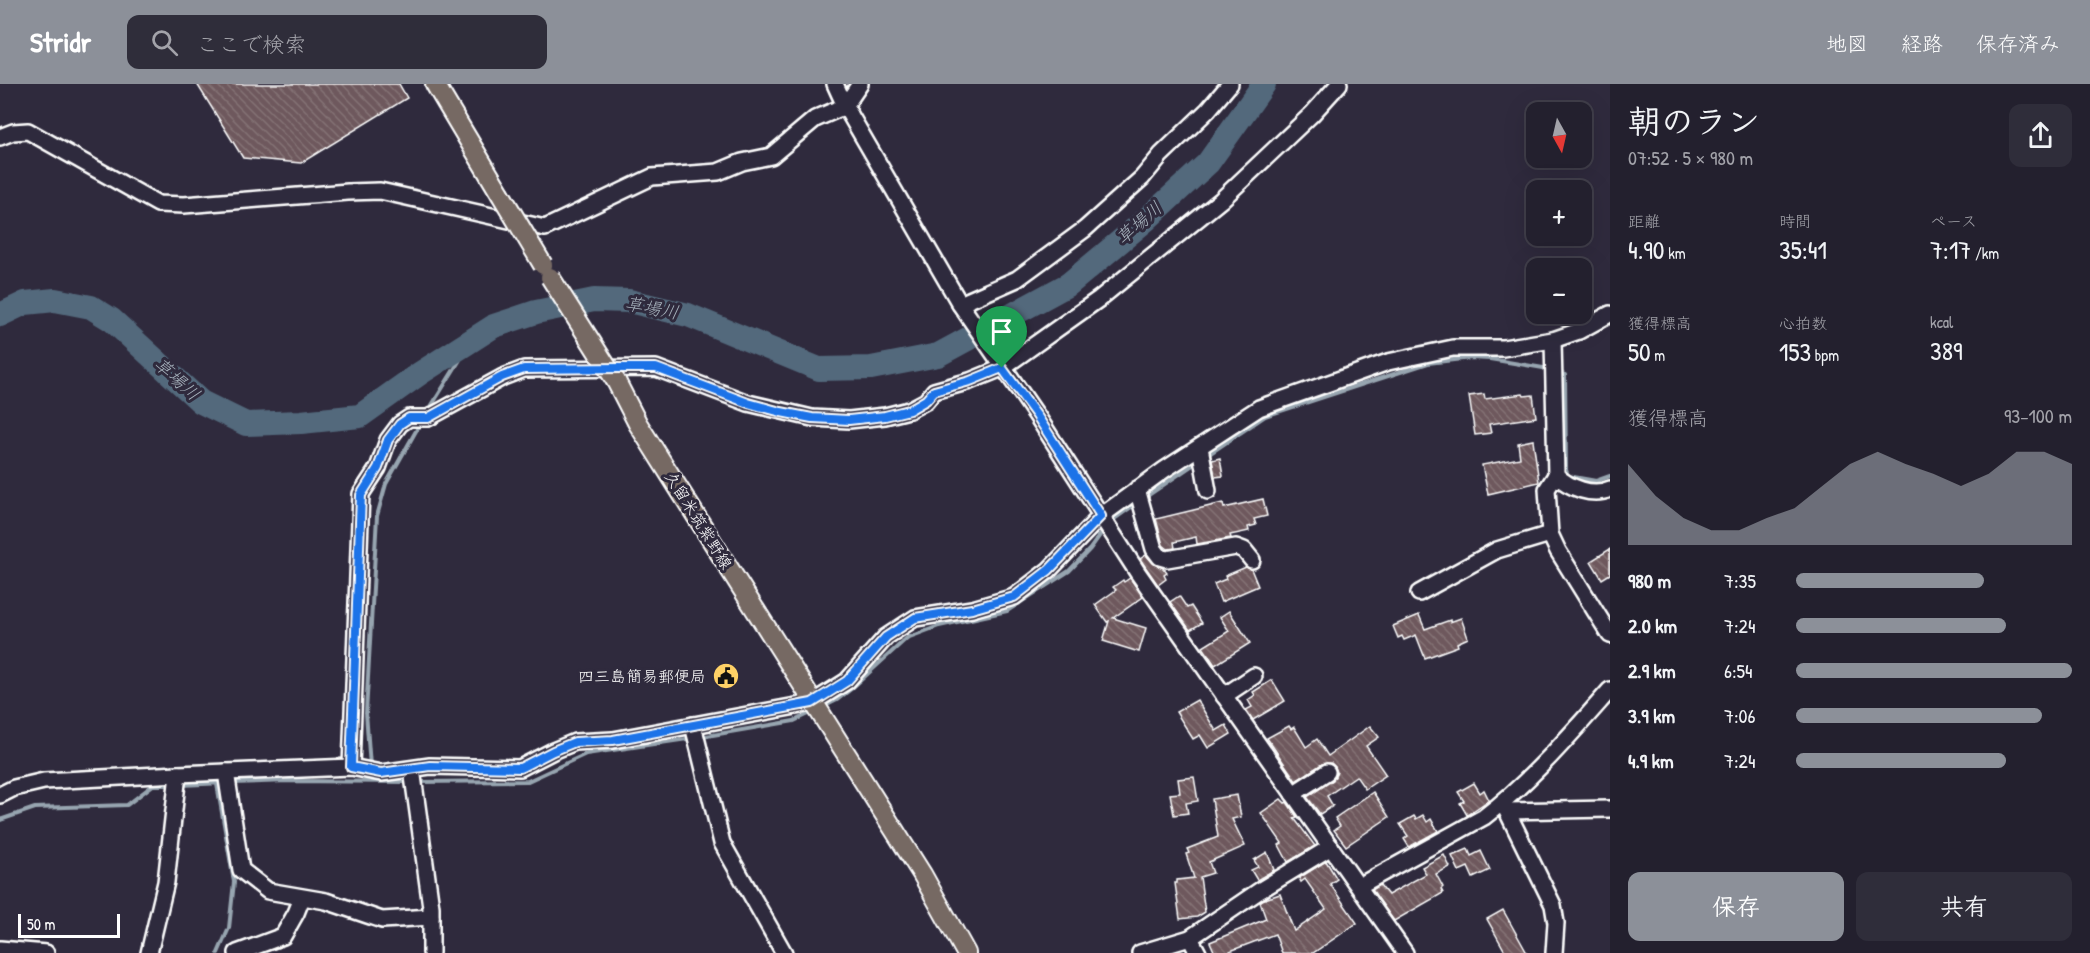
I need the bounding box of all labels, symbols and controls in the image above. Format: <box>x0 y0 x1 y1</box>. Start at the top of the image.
search box <box>127 15 547 69</box>
text: Stridr <box>30 23 91 61</box>
icon: search <box>148 26 181 59</box>
text: ここで検索 <box>196 29 306 59</box>
text: 地図 <box>1826 29 1868 58</box>
text: 経路 <box>1901 29 1943 58</box>
text: 保存済み <box>1976 29 2060 58</box>
text: 朝のラン <box>1628 99 1760 143</box>
north arrow <box>1526 102 1592 168</box>
map controls <box>1526 102 1592 324</box>
button: share <box>2009 104 2072 167</box>
text: 07:52 · 5 × 980 m <box>1628 144 1753 171</box>
button: + <box>1526 180 1592 246</box>
water label: 草場川 <box>1110 195 1167 250</box>
text: 距離 <box>1628 210 1660 232</box>
text: 時間 <box>1779 210 1811 232</box>
text: ペース <box>1930 210 1977 232</box>
text: 4.90 <box>1628 232 1665 267</box>
text: 35:41 <box>1779 232 1827 267</box>
text: 7:17 <box>1930 232 1971 267</box>
text: km <box>1665 242 1686 264</box>
text: /km <box>1971 242 1999 264</box>
button: − <box>1526 258 1592 324</box>
water label: 草場川 <box>623 290 681 325</box>
pin <box>976 306 1027 368</box>
text: kcal <box>1930 311 1953 333</box>
text: 獲得標高 <box>1628 312 1692 334</box>
text: 心拍数 <box>1779 312 1827 334</box>
icon: arrive <box>985 315 1018 348</box>
text: 389 <box>1930 333 1962 368</box>
text: 50 <box>1628 334 1651 369</box>
text: 153 <box>1779 334 1811 369</box>
text: m <box>1651 344 1665 366</box>
text: bpm <box>1811 344 1839 366</box>
water label: 草場川 <box>149 351 206 406</box>
text: 93–100 m <box>2004 402 2072 429</box>
text: 獲得標高 <box>1628 404 1708 431</box>
street label: 久留米筑紫野線 <box>660 467 738 573</box>
text: 980 m <box>1628 567 1671 594</box>
text: 7:35 <box>1724 567 1756 594</box>
text: 2.0 km <box>1628 612 1677 639</box>
text: 7:24 <box>1724 612 1755 639</box>
text: 2.9 km <box>1628 657 1675 684</box>
text: 6:54 <box>1724 657 1753 684</box>
public building icon: 四三島簡易郵便局 <box>711 661 741 691</box>
place label: 四三島簡易郵便局 <box>578 665 706 687</box>
text: 3.9 km <box>1628 702 1675 729</box>
text: 7:06 <box>1724 702 1755 729</box>
text: 4.9 km <box>1628 747 1674 774</box>
text: 7:24 <box>1724 747 1755 774</box>
button: 保存 <box>1628 872 1844 941</box>
button: 共有 <box>1856 872 2072 941</box>
scale bar <box>18 911 120 938</box>
text: 50 m <box>27 913 56 935</box>

